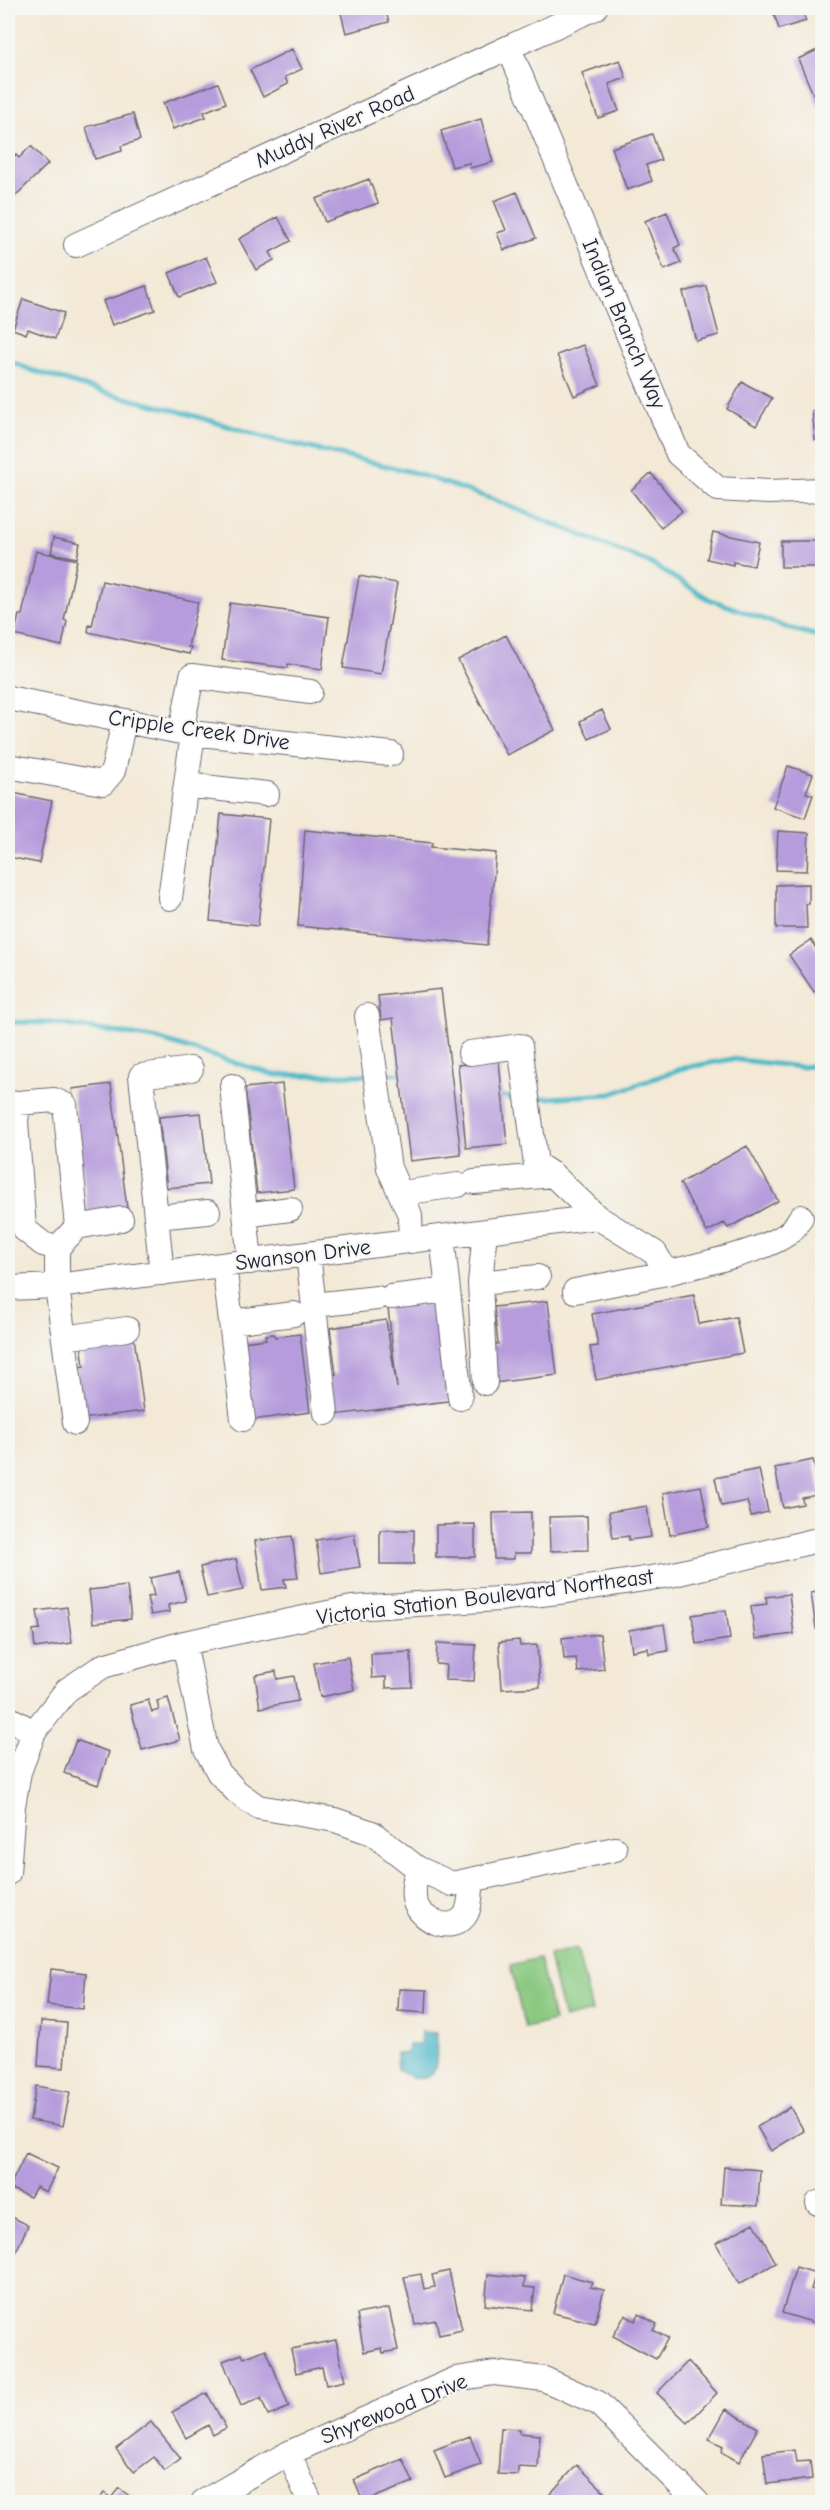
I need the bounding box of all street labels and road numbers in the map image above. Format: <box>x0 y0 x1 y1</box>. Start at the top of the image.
street label: Muddy River Road <box>251 80 419 174</box>
street label: Indian Branch Way <box>576 235 672 413</box>
street label: Cripple Creek Drive <box>107 704 291 756</box>
street label: Swanson Drive <box>234 1234 372 1276</box>
street label: Victoria Station Boulevard Northeast <box>315 1563 656 1631</box>
street label: Shyrewood Drive <box>317 2368 471 2450</box>

